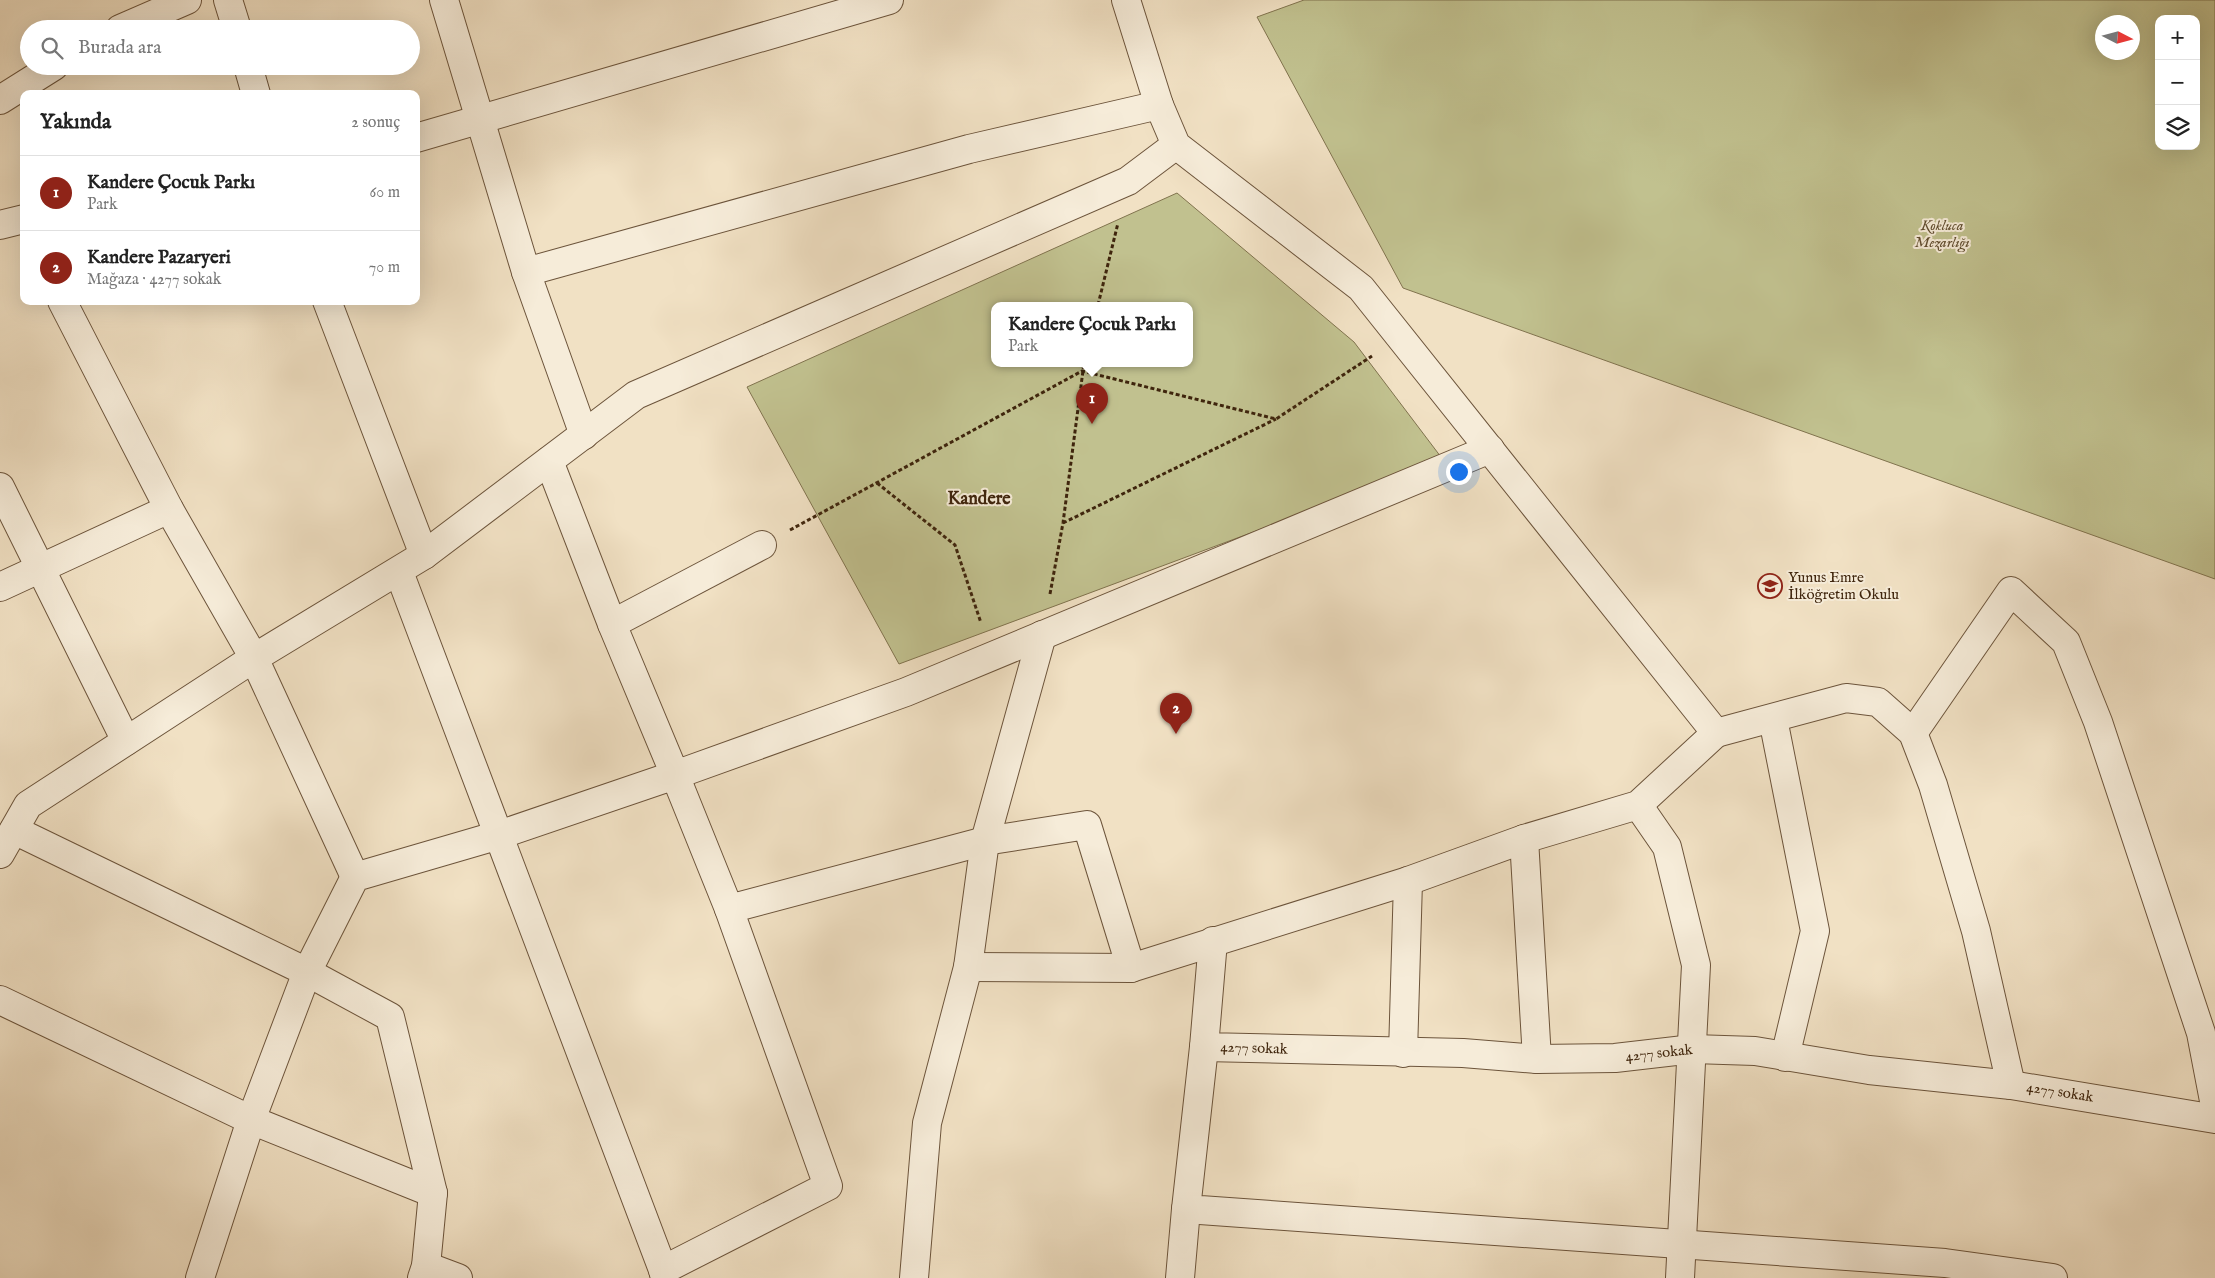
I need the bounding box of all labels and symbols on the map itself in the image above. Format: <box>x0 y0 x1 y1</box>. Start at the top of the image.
north arrow <box>2095 15 2140 60</box>
park label: Kokluca Mezarlığı <box>1914 216 1970 253</box>
pin: 1 <box>1076 383 1108 424</box>
your location <box>1446 459 1472 485</box>
district label: Kandere <box>947 488 1011 511</box>
place label: Yunus Emre İlköğretim Okulu <box>1788 568 1899 604</box>
school or university icon: Yunus Emre İlköğretim Okulu <box>1757 573 1783 599</box>
pin: 2 <box>1160 693 1192 734</box>
street label: 4277 sokak <box>1220 1037 1289 1059</box>
street label: 4277 sokak <box>1625 1040 1694 1066</box>
street label: 4277 sokak <box>2025 1077 2096 1107</box>

